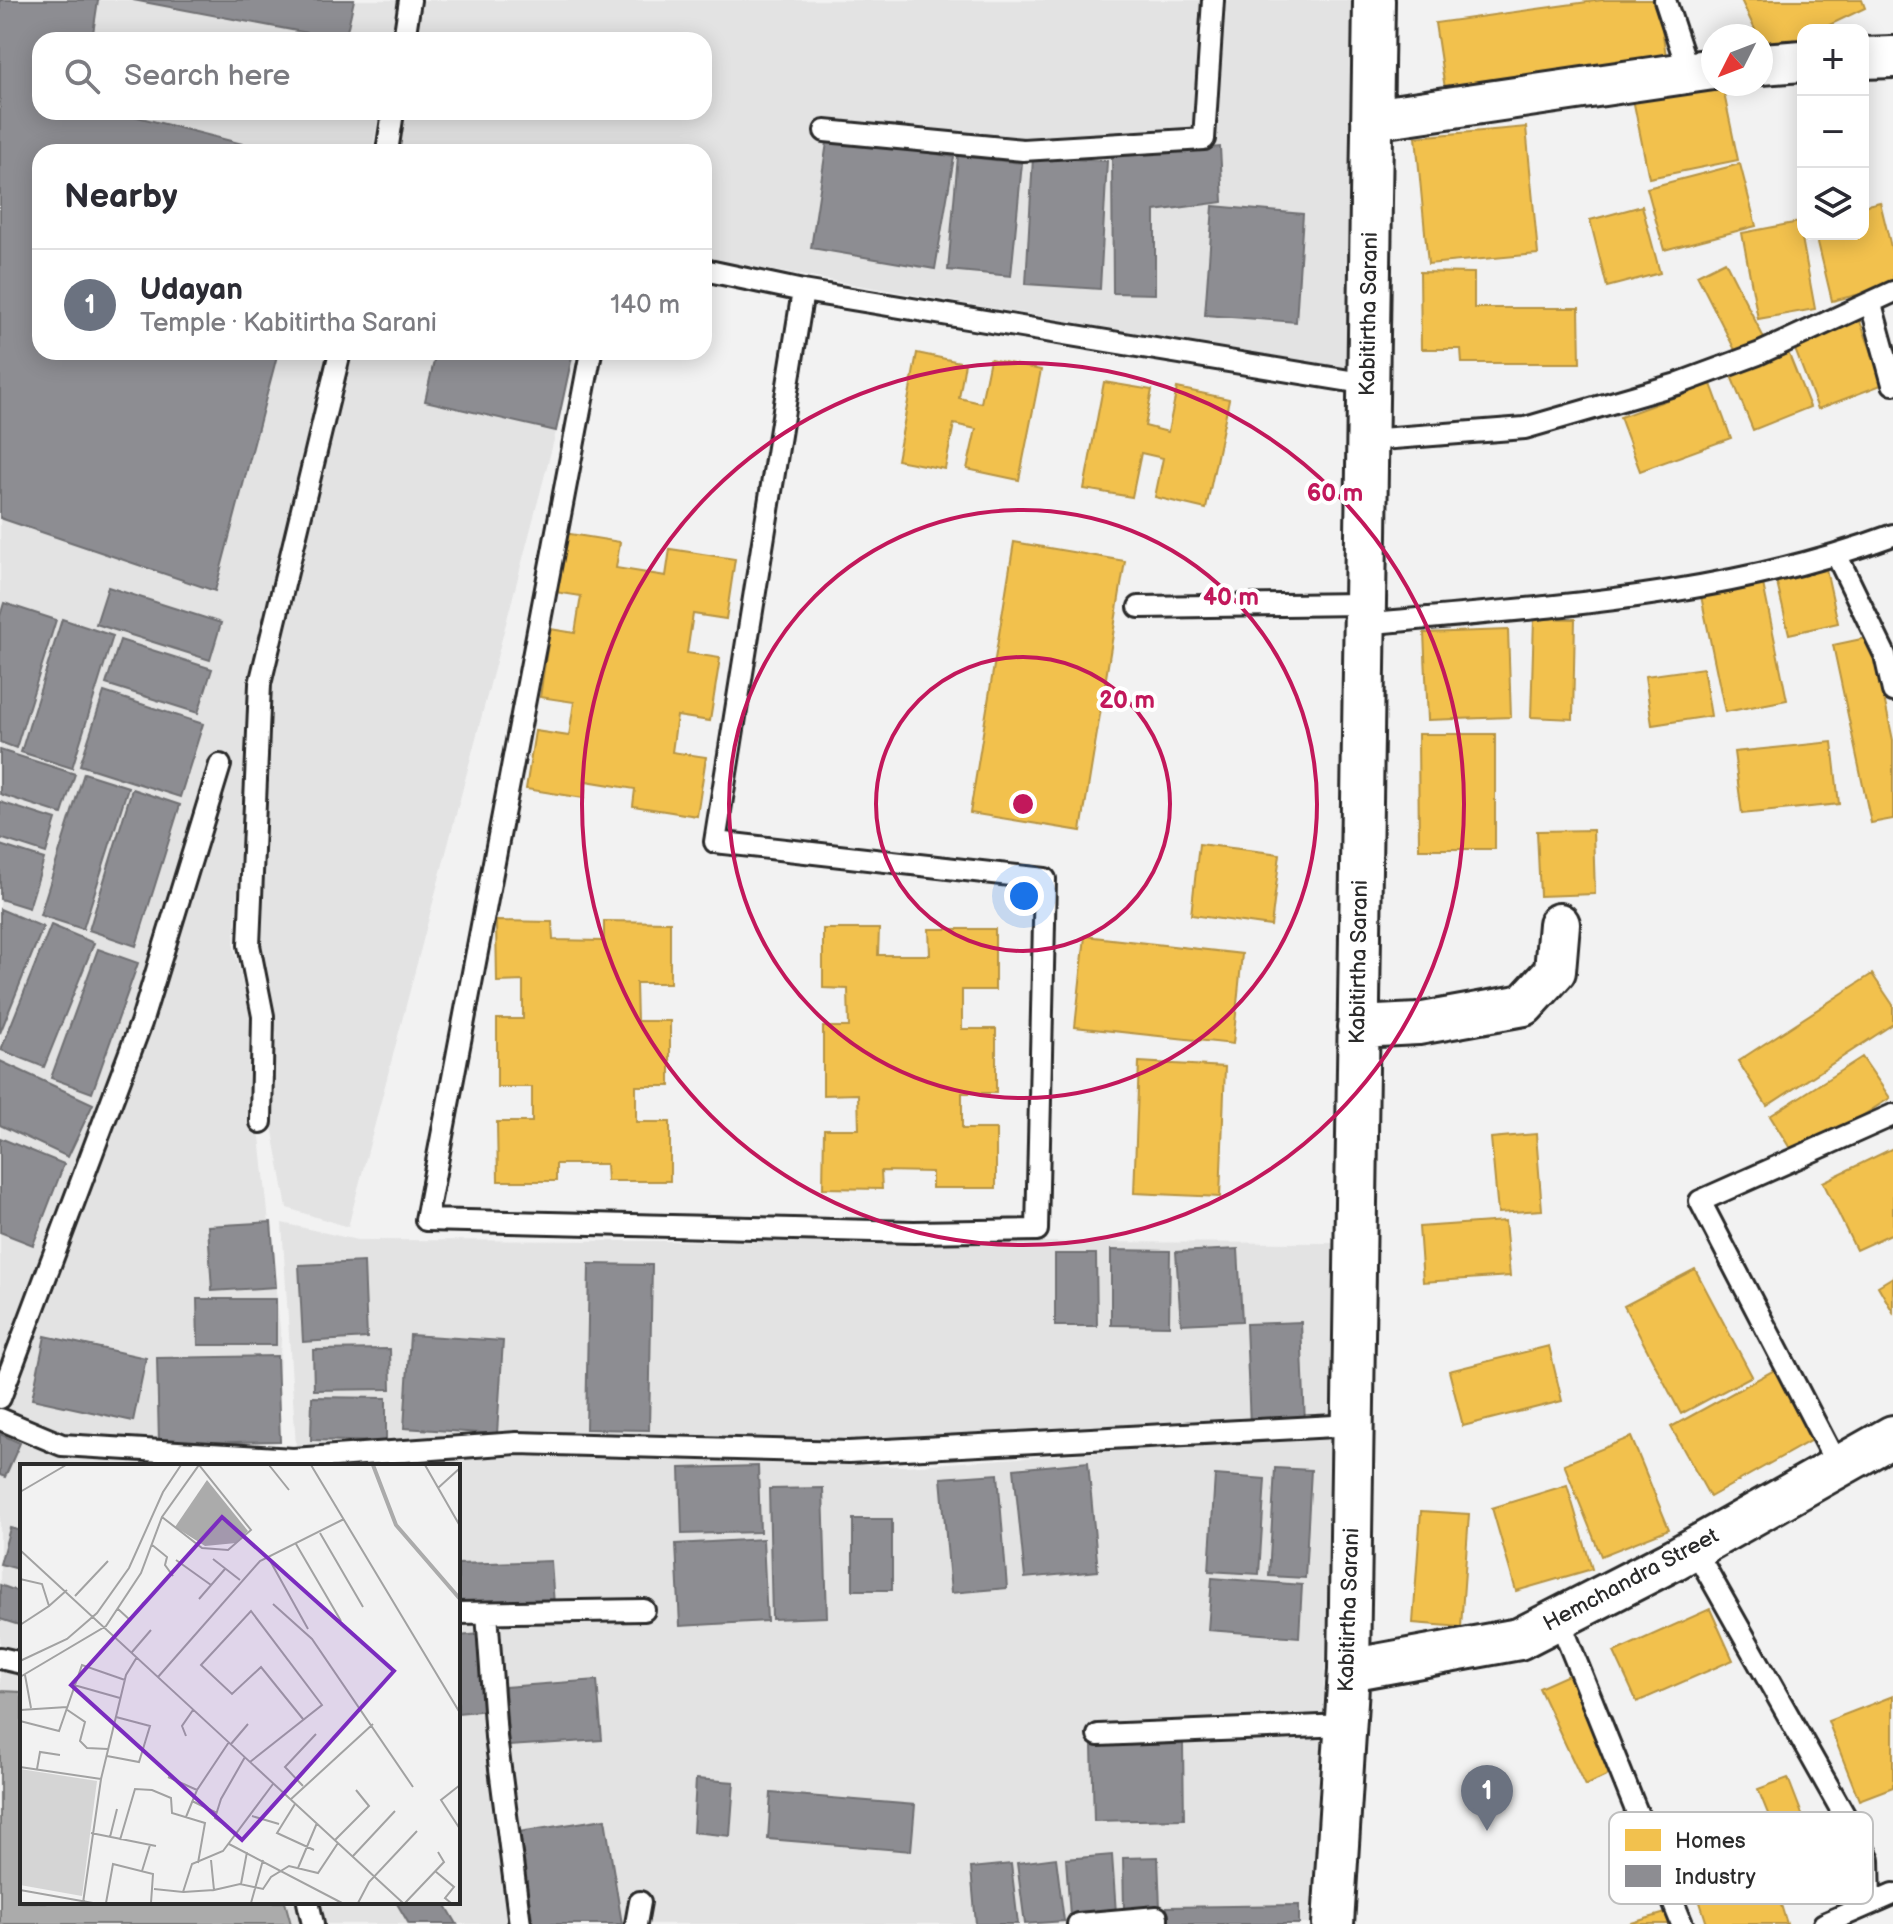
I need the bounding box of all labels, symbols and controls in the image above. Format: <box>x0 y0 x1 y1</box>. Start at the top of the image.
north arrow <box>1701 24 1773 96</box>
map controls <box>1797 24 1869 240</box>
button: + <box>1797 24 1869 96</box>
search box <box>32 32 712 120</box>
icon: search <box>60 54 104 98</box>
text: Search here <box>124 58 290 94</box>
button: − <box>1797 96 1869 168</box>
button: layers <box>1797 168 1869 240</box>
text: Nearby <box>64 176 178 217</box>
street label: Kabitirtha Sarani <box>1354 232 1384 396</box>
text: Udayan <box>140 272 243 308</box>
text: 1 <box>85 290 95 321</box>
text: 140 m <box>610 290 680 321</box>
text: Temple · Kabitirtha Sarani <box>140 308 437 339</box>
text: 60 m <box>1307 479 1363 508</box>
text: 40 m <box>1203 583 1259 612</box>
text: 20 m <box>1099 686 1155 715</box>
centre of rings <box>1009 790 1037 818</box>
your location <box>1004 876 1044 916</box>
street label: Kabitirtha Sarani <box>1344 880 1374 1044</box>
inset map <box>20 1464 460 1904</box>
street label: Hemchandra Street <box>1539 1522 1723 1638</box>
street label: Kabitirtha Sarani <box>1333 1527 1365 1693</box>
pin: 1 <box>1461 1765 1513 1831</box>
legend <box>1609 1812 1873 1904</box>
text: Homes <box>1675 1828 1746 1855</box>
text: Industry <box>1675 1864 1756 1891</box>

